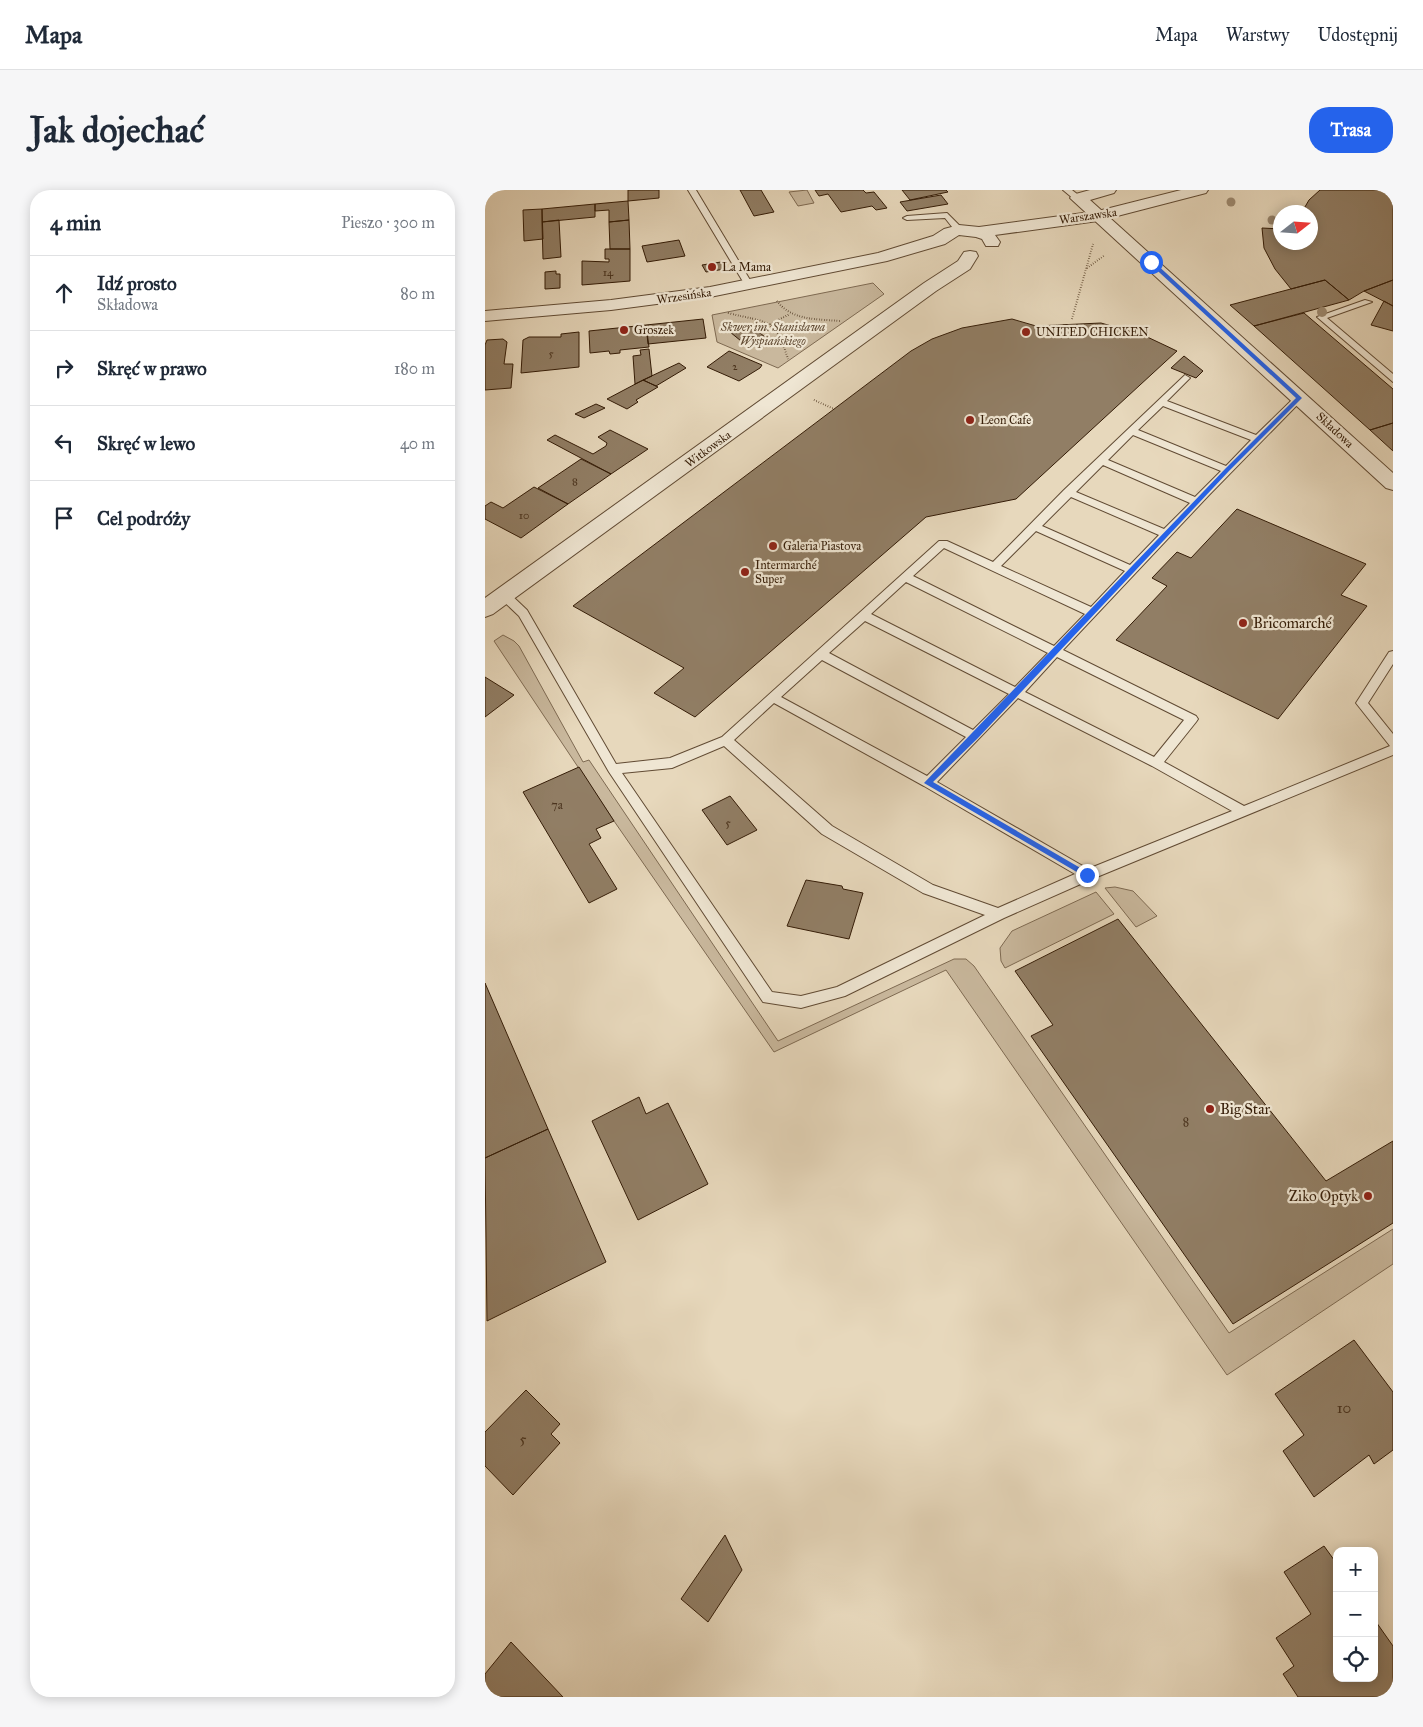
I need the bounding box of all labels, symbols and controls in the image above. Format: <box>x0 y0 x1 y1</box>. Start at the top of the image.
text: Mapa <box>25 20 82 50</box>
text: Mapa <box>1155 24 1198 46</box>
text: Warstwy <box>1226 24 1289 46</box>
text: Udostępnij <box>1317 24 1398 46</box>
button: Trasa <box>1309 107 1393 153</box>
text: Jak dojechać <box>30 109 204 152</box>
street label: Warszawska <box>1058 205 1119 227</box>
north arrow <box>1273 205 1318 250</box>
text: 4 min <box>50 210 101 236</box>
text: Pieszo · 300 m <box>341 213 435 232</box>
route start <box>1140 251 1163 274</box>
place label: La Mama <box>722 260 772 274</box>
marker: La Mama <box>706 261 718 273</box>
house number: 14 <box>603 266 614 279</box>
text: Idź prosto <box>97 272 177 295</box>
icon: ahead <box>50 279 78 307</box>
text: 80 m <box>400 284 435 303</box>
street label: Wrzesińska <box>656 285 713 307</box>
text: Składowa <box>97 295 158 314</box>
park label: Skwer im. Stanisława Wyspiańskiego <box>720 320 826 349</box>
place label: Groszek <box>634 323 674 337</box>
marker: Groszek <box>618 324 630 336</box>
place label: UNITED CHICKEN <box>1036 325 1149 339</box>
marker: UNITED CHICKEN <box>1020 326 1032 338</box>
house number: 5 <box>548 347 554 360</box>
icon: right <box>50 354 78 382</box>
text: Skręć w prawo <box>97 357 207 380</box>
text: 180 m <box>394 359 435 378</box>
house number: 2 <box>732 360 738 373</box>
street label: Składowa <box>1313 409 1357 451</box>
place label: Leon Cafe <box>980 413 1031 427</box>
marker: Leon Cafe <box>964 414 976 426</box>
street label: Witkowska <box>682 427 734 470</box>
icon: left <box>50 429 78 457</box>
text: Skręć w lewo <box>97 432 195 455</box>
text: 40 m <box>400 434 435 453</box>
house number: 8 <box>572 475 578 488</box>
icon: arrive <box>50 504 78 532</box>
text: Cel podróży <box>97 507 190 530</box>
house number: 10 <box>519 509 529 522</box>
place label: Galeria Piastova <box>783 539 862 553</box>
marker: Galeria Piastova <box>767 540 779 552</box>
place label: Intermarché Super <box>755 558 817 586</box>
marker: Intermarché Super <box>739 566 751 578</box>
place label: Bricomarché <box>1253 614 1333 632</box>
marker: Bricomarché <box>1237 617 1249 629</box>
house number: 7a <box>551 798 564 812</box>
house number: 5 <box>725 816 731 830</box>
route end <box>1076 864 1099 887</box>
place label: Big Star <box>1220 1100 1270 1118</box>
marker: Big Star <box>1204 1103 1216 1115</box>
house number: 8 <box>1183 1115 1189 1129</box>
place label: Ziko Optyk <box>1289 1187 1358 1205</box>
marker: Ziko Optyk <box>1362 1190 1374 1202</box>
house number: 10 <box>1337 1399 1351 1417</box>
house number: 5 <box>520 1430 527 1448</box>
map controls <box>1333 1547 1378 1682</box>
button: + <box>1333 1547 1378 1592</box>
button: − <box>1333 1592 1378 1637</box>
button: locate <box>1333 1637 1378 1682</box>

